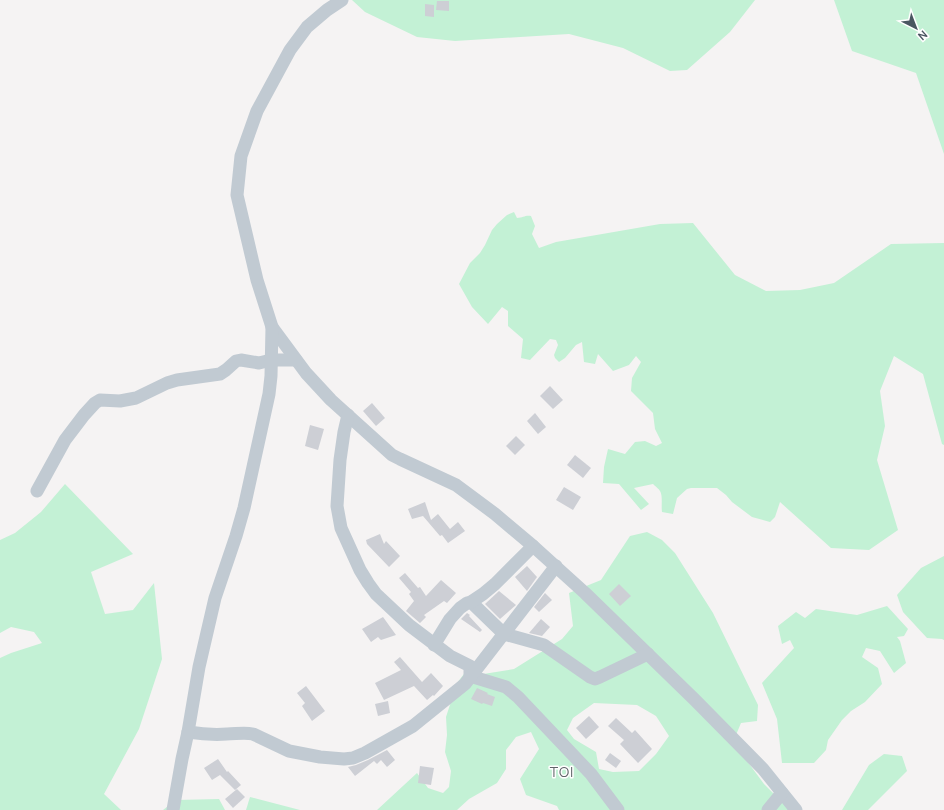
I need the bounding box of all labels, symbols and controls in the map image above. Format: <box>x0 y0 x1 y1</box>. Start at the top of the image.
north arrow <box>896 8 936 48</box>
text: N <box>915 28 931 44</box>
district label: TOI <box>550 762 574 781</box>

